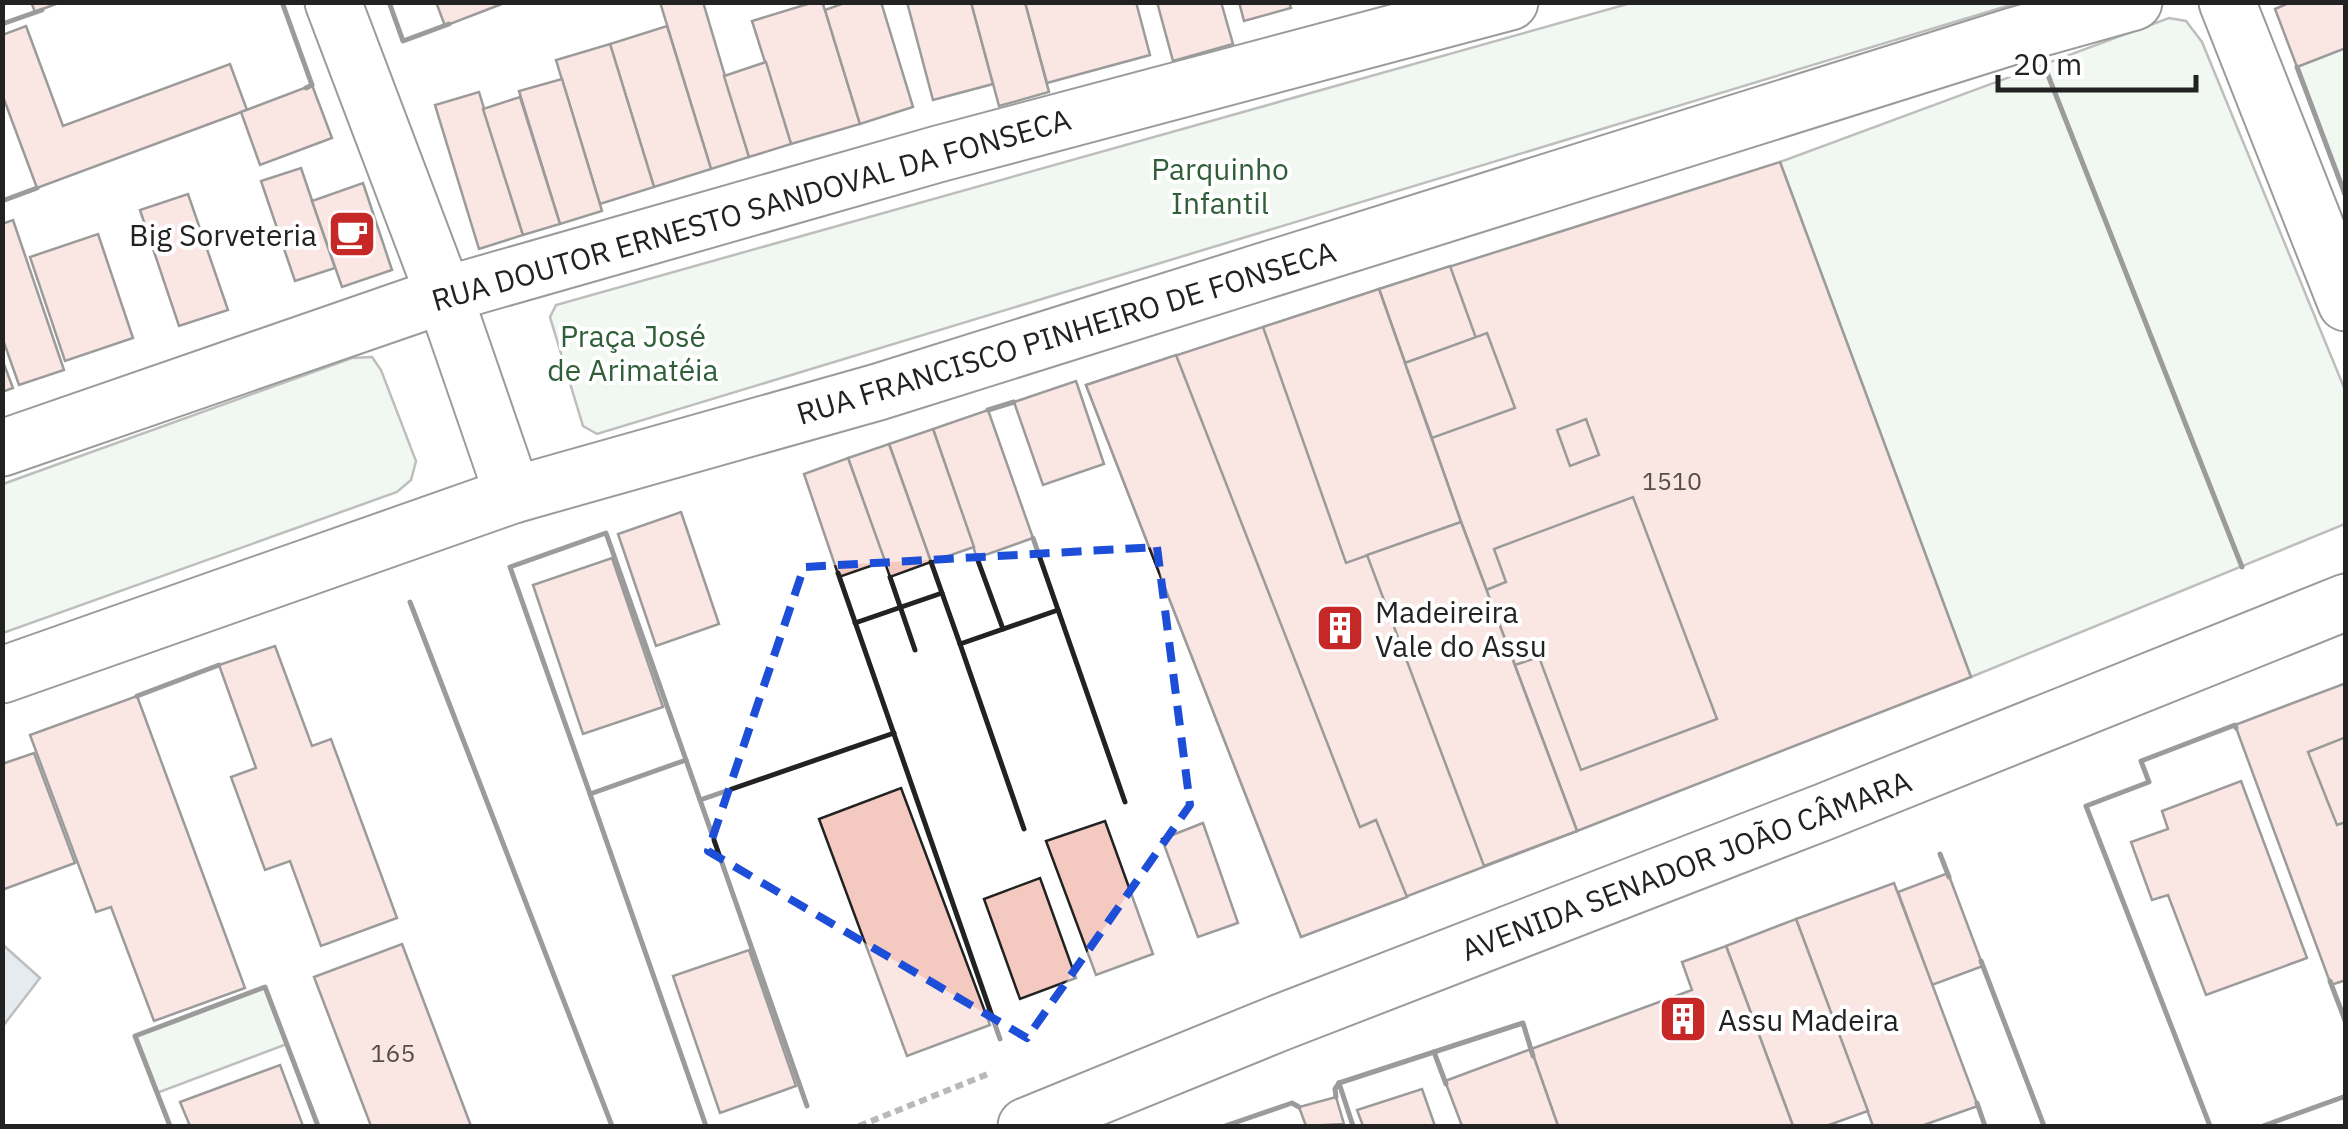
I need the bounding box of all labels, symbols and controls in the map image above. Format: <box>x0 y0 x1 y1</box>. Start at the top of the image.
scale bar <box>1998 30 2196 92</box>
text: 20 m <box>2013 44 2082 83</box>
street label: RUA DOUTOR ERNESTO SANDOVAL DA FONSECA <box>427 99 1075 319</box>
park label: Parquinho Infantil <box>1151 149 1289 222</box>
cafe icon: Big Sorveteria <box>326 208 378 260</box>
place label: Big Sorveteria <box>129 215 317 254</box>
street label: RUA FRANCISCO PINHEIRO DE FONSECA <box>792 231 1340 433</box>
park label: Praça José de Arimatéia <box>547 316 719 389</box>
house number: 1510 <box>1642 464 1702 497</box>
place label: Madeireira Vale do Assu <box>1375 592 1547 665</box>
building icon: Madeireira Vale do Assu <box>1314 602 1366 654</box>
street label: AVENIDA SENADOR JOÃO CÂMARA <box>1455 761 1917 969</box>
building icon: Assu Madeira <box>1657 993 1709 1045</box>
place label: Assu Madeira <box>1718 1000 1899 1039</box>
house number: 165 <box>370 1036 416 1069</box>

